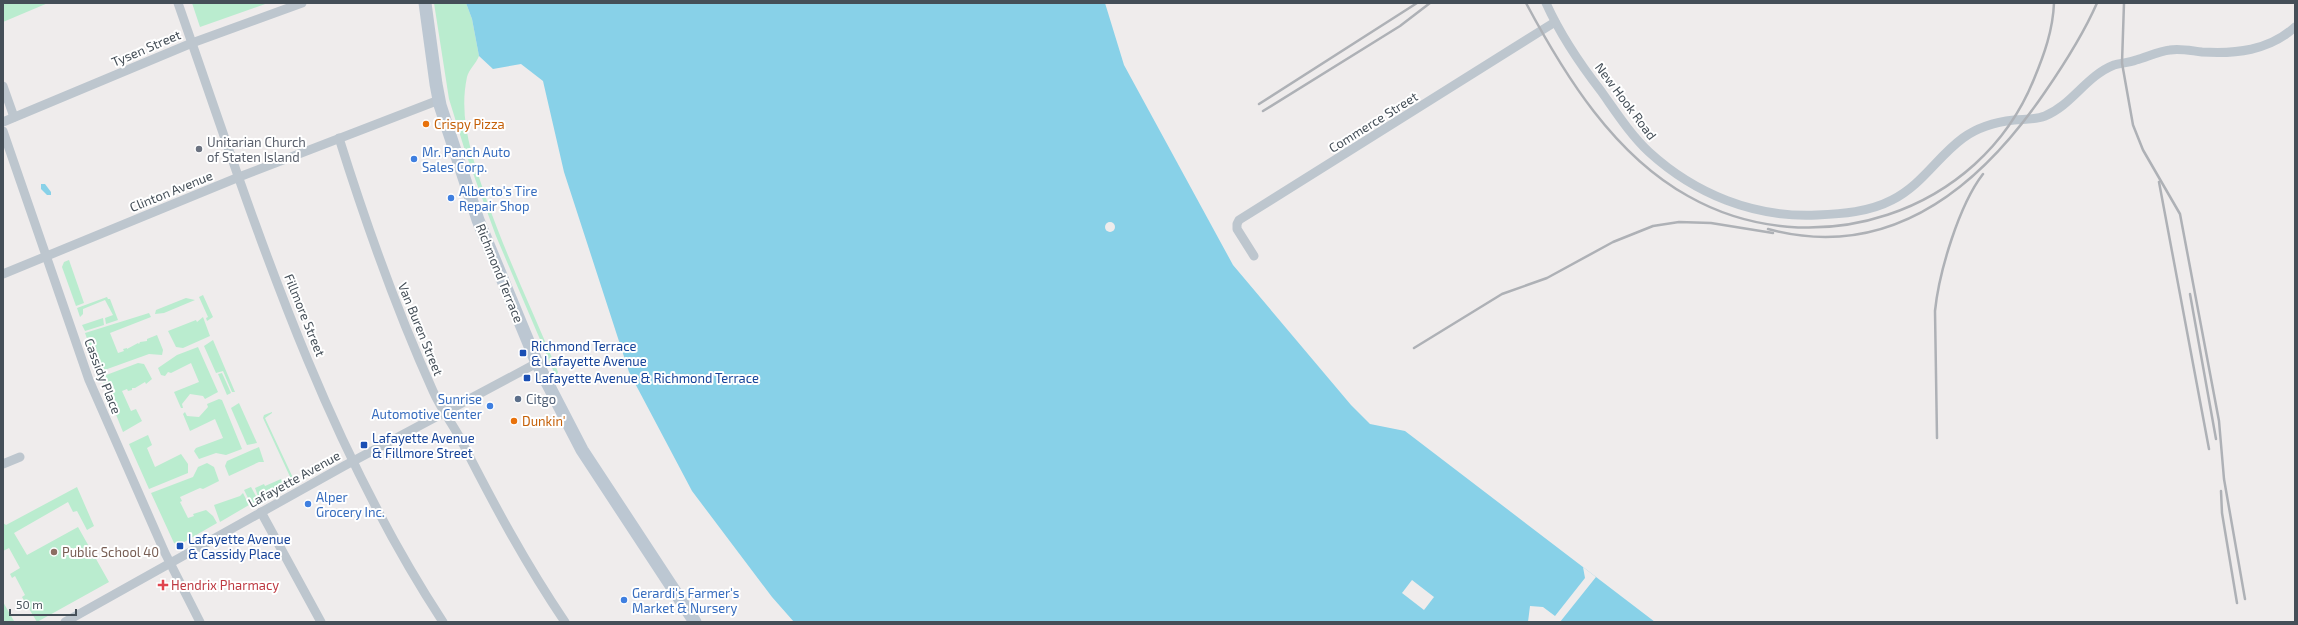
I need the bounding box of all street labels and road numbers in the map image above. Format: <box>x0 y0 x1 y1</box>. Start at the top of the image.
street label: Tysen Street <box>109 26 183 70</box>
street label: New Hook Road <box>1592 59 1660 143</box>
street label: Commerce Street <box>1326 88 1420 156</box>
street label: Clinton Avenue <box>127 167 215 215</box>
street label: Richmond Terrace <box>473 221 527 325</box>
street label: Fillmore Street <box>281 271 329 359</box>
street label: Van Buren Street <box>395 280 447 378</box>
street label: Cassidy Place <box>81 336 125 416</box>
street label: Lafayette Avenue <box>245 447 343 511</box>

